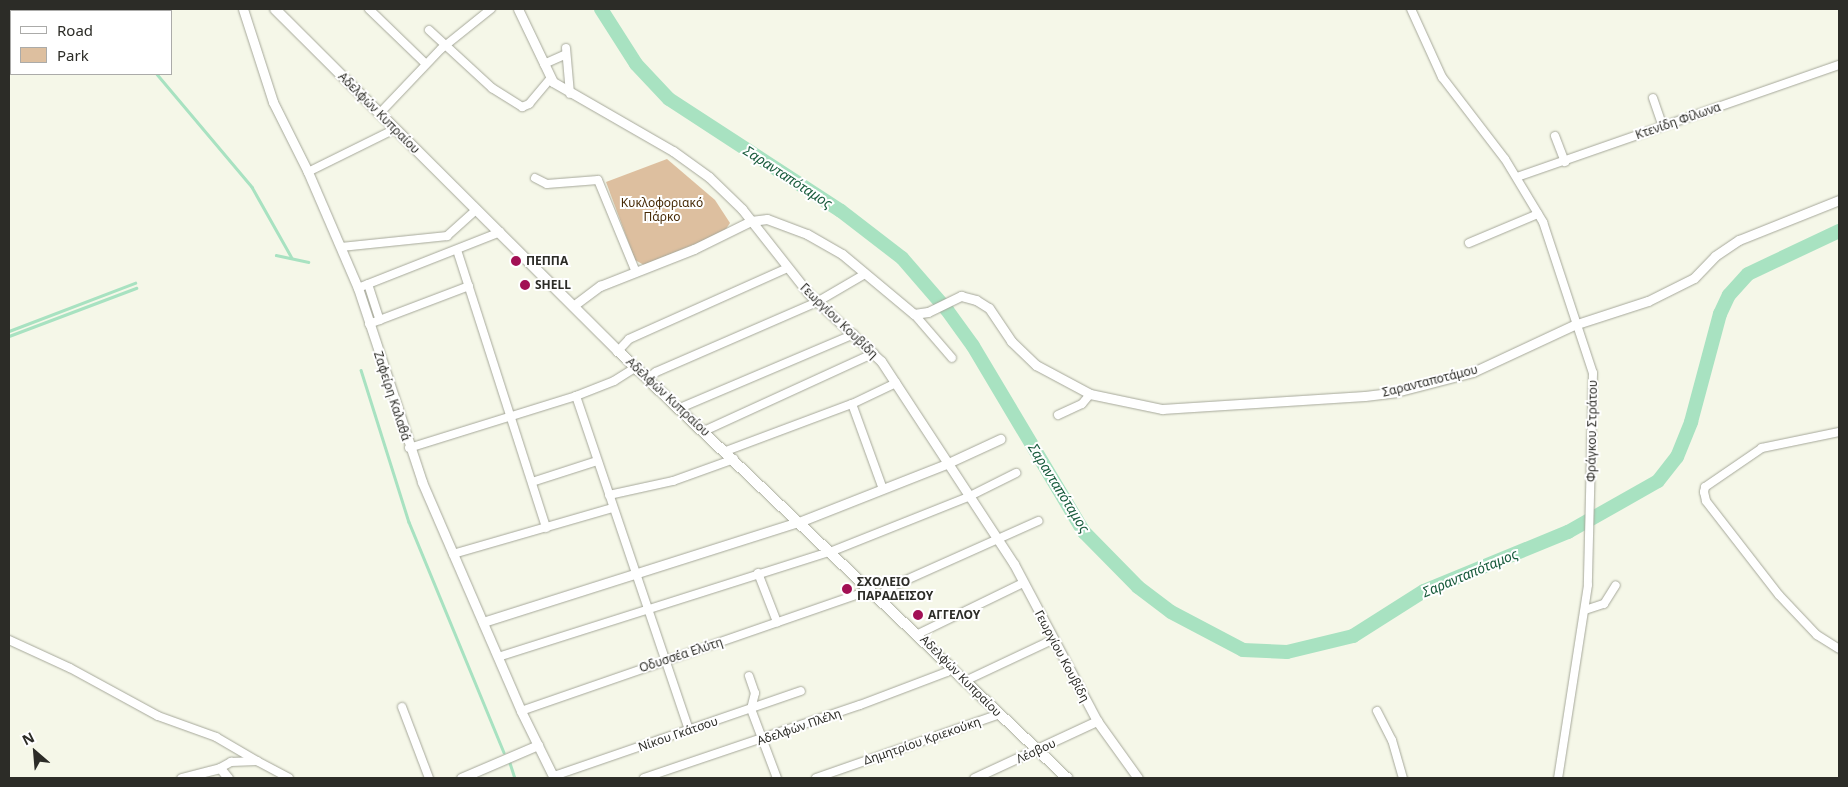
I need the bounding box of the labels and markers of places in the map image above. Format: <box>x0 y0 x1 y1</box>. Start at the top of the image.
place label: ΠΕΠΠΑ <box>526 254 568 268</box>
marker: ΠΕΠΠΑ <box>510 255 522 267</box>
place label: SHELL <box>535 278 571 292</box>
marker: SHELL <box>519 279 531 291</box>
place label: ΣΧΟΛΕΙΟ ΠΑΡΑΔΕΙΣΟΥ <box>857 575 933 603</box>
marker: ΣΧΟΛΕΙΟ ΠΑΡΑΔΕΙΣΟΥ <box>841 583 853 595</box>
place label: ΑΓΓΕΛΟΥ <box>928 608 980 622</box>
marker: ΑΓΓΕΛΟΥ <box>912 609 924 621</box>

